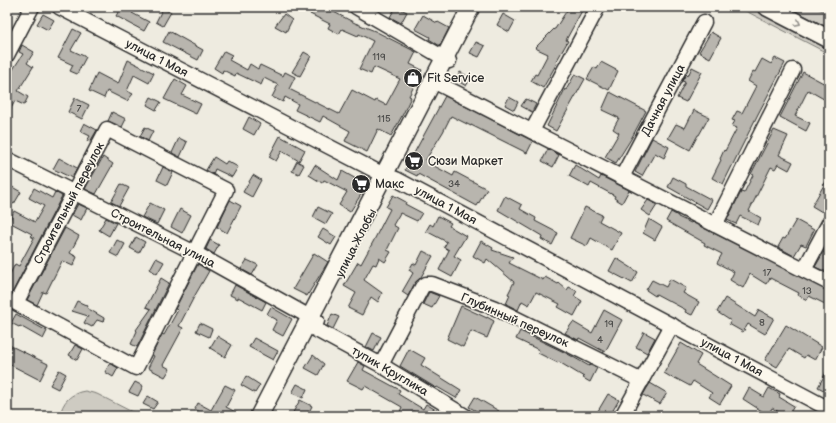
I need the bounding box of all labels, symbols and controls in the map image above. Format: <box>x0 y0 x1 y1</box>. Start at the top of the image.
one-way arrow <box>794 18 801 26</box>
street label: улица 1 Мая <box>123 36 191 81</box>
house number: 119 <box>372 51 386 63</box>
street label: Дачная улица <box>638 62 689 139</box>
shop icon: Fit Service <box>402 67 424 89</box>
place label: Fit Service <box>427 71 484 86</box>
house number: 7 <box>77 103 82 115</box>
house number: 115 <box>377 113 391 125</box>
street label: Строительный переулок <box>31 139 108 267</box>
supermarket icon: Сюзи Маркет <box>403 150 425 172</box>
place label: Сюзи Маркет <box>428 154 504 169</box>
supermarket icon: Макс <box>350 173 372 195</box>
place label: Макс <box>375 177 404 192</box>
house number: 34 <box>448 178 460 190</box>
street label: улица 1 Мая <box>412 183 480 228</box>
street label: Строительная улица <box>108 206 218 271</box>
street label: улица Жлобы <box>333 206 380 280</box>
house number: 17 <box>763 267 771 279</box>
house number: 13 <box>802 285 812 297</box>
street label: Глубинный переулок <box>458 290 572 351</box>
house number: 8 <box>759 317 765 329</box>
house number: 19 <box>604 318 614 330</box>
house number: 4 <box>597 334 603 346</box>
street label: улица 1 Мая <box>698 335 766 380</box>
street label: тупик Круглика <box>349 343 431 399</box>

